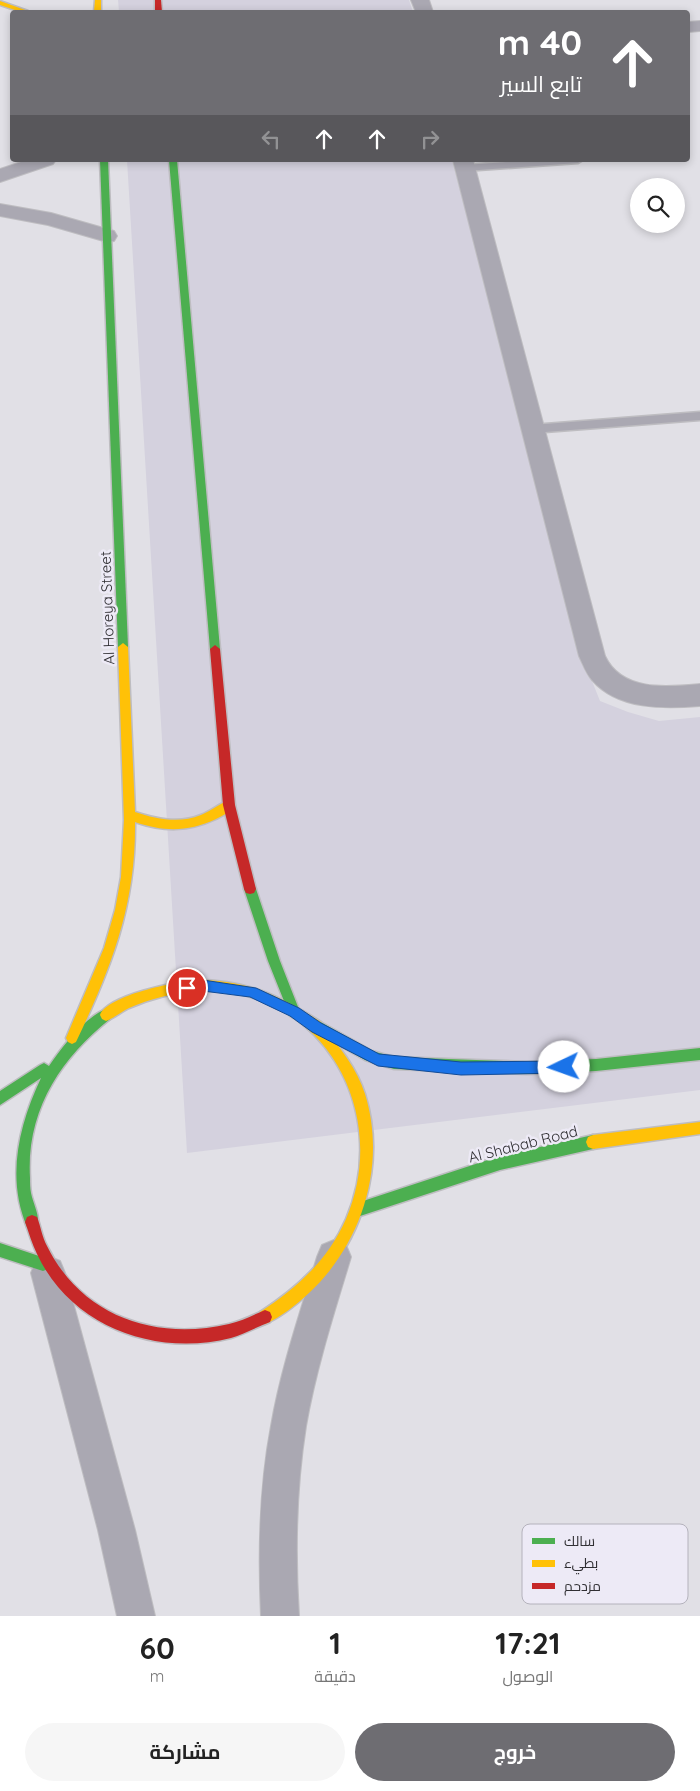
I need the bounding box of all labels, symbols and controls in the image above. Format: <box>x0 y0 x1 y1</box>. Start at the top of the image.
text: 40 m <box>498 20 582 64</box>
icon: ahead <box>600 30 665 95</box>
text: تابع السير <box>500 70 582 98</box>
icon: left <box>257 125 285 153</box>
icon: ahead <box>310 125 338 153</box>
icon: ahead <box>363 125 391 153</box>
icon: right <box>416 125 444 153</box>
map controls <box>630 178 685 233</box>
button: search <box>630 178 685 233</box>
street label: Al Horeya Street <box>96 551 118 665</box>
pin <box>166 967 208 1009</box>
icon: arrive <box>173 974 201 1002</box>
position arrow <box>537 1040 589 1092</box>
street label: Al Shabab Road <box>466 1121 580 1167</box>
legend <box>522 1524 688 1604</box>
text: سالك <box>564 1532 595 1550</box>
text: بطيء <box>564 1554 598 1575</box>
text: مزدحم <box>564 1577 601 1596</box>
text: 1 <box>329 1624 341 1662</box>
text: 17:21 <box>495 1624 560 1662</box>
text: 60 <box>140 1629 175 1667</box>
text: m <box>150 1666 164 1686</box>
text: دقيقة <box>314 1666 356 1686</box>
text: الوصول <box>502 1666 553 1686</box>
button: مشاركة <box>25 1723 345 1781</box>
button: خروج <box>355 1723 675 1781</box>

